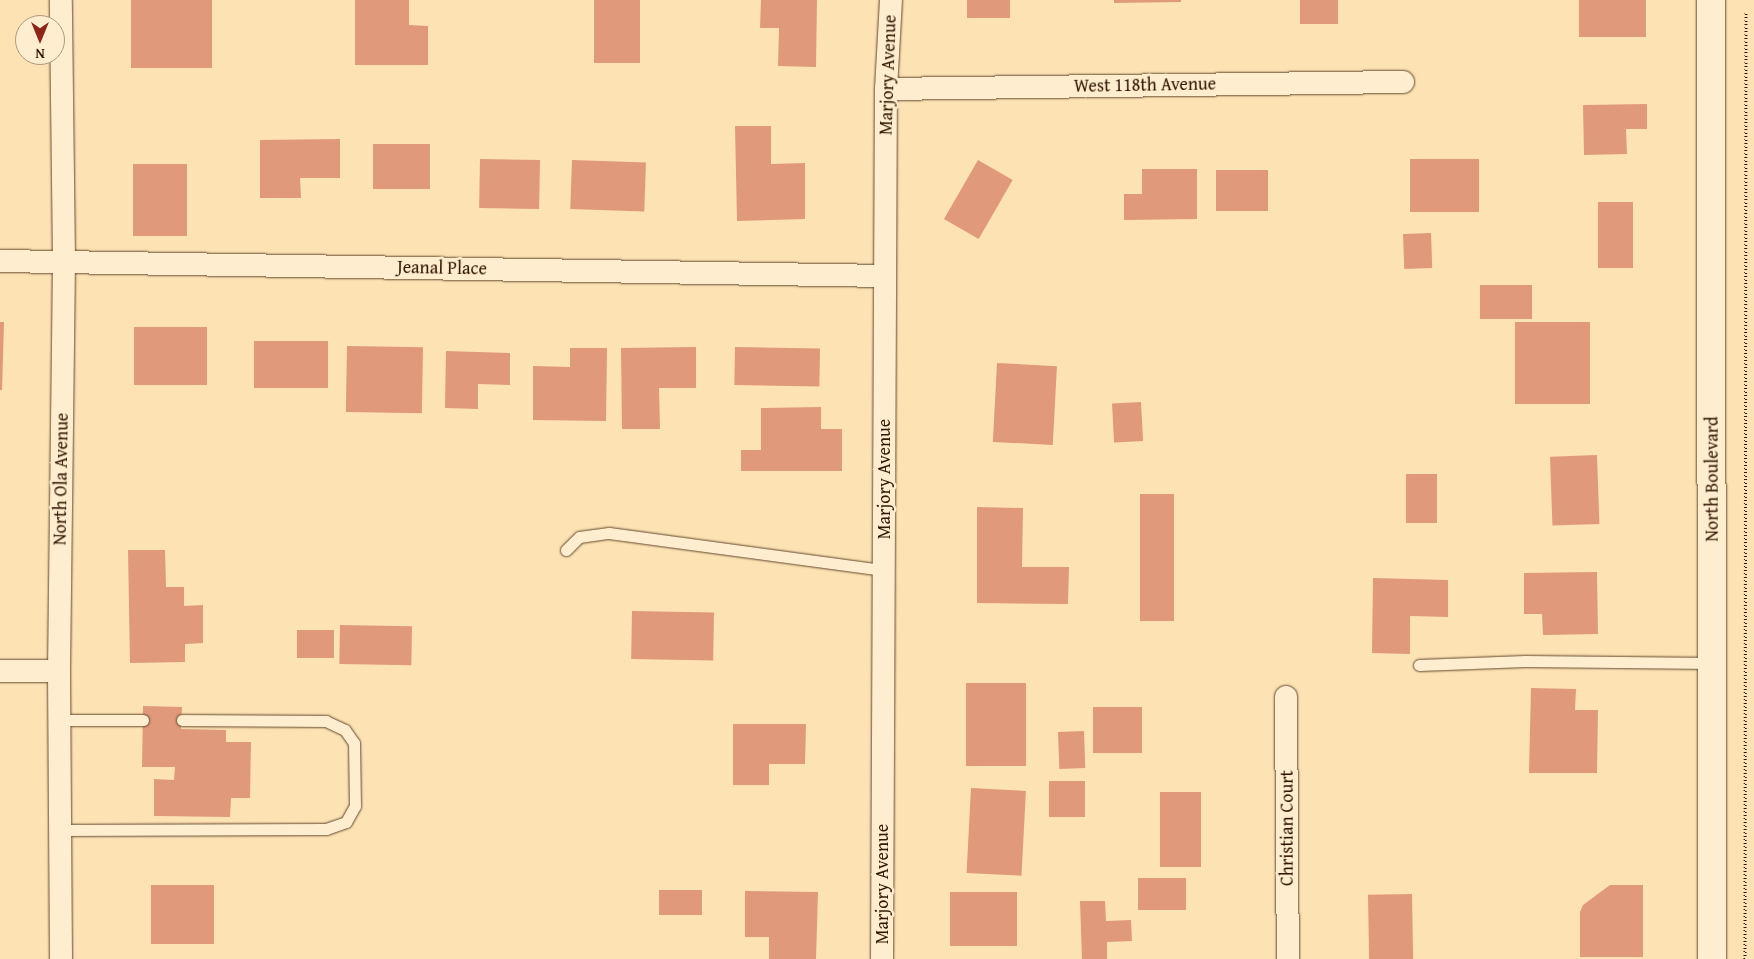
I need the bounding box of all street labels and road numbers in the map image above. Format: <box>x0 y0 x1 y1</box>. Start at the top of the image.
street label: Marjory Avenue <box>875 14 901 136</box>
street label: West 118th Avenue <box>1074 73 1216 97</box>
street label: Jeanal Place <box>397 256 487 280</box>
street label: North Ola Avenue <box>49 413 73 545</box>
street label: North Boulevard <box>1701 416 1723 542</box>
street label: Marjory Avenue <box>873 419 895 539</box>
street label: Christian Court <box>1276 770 1298 886</box>
street label: Marjory Avenue <box>871 824 893 944</box>

